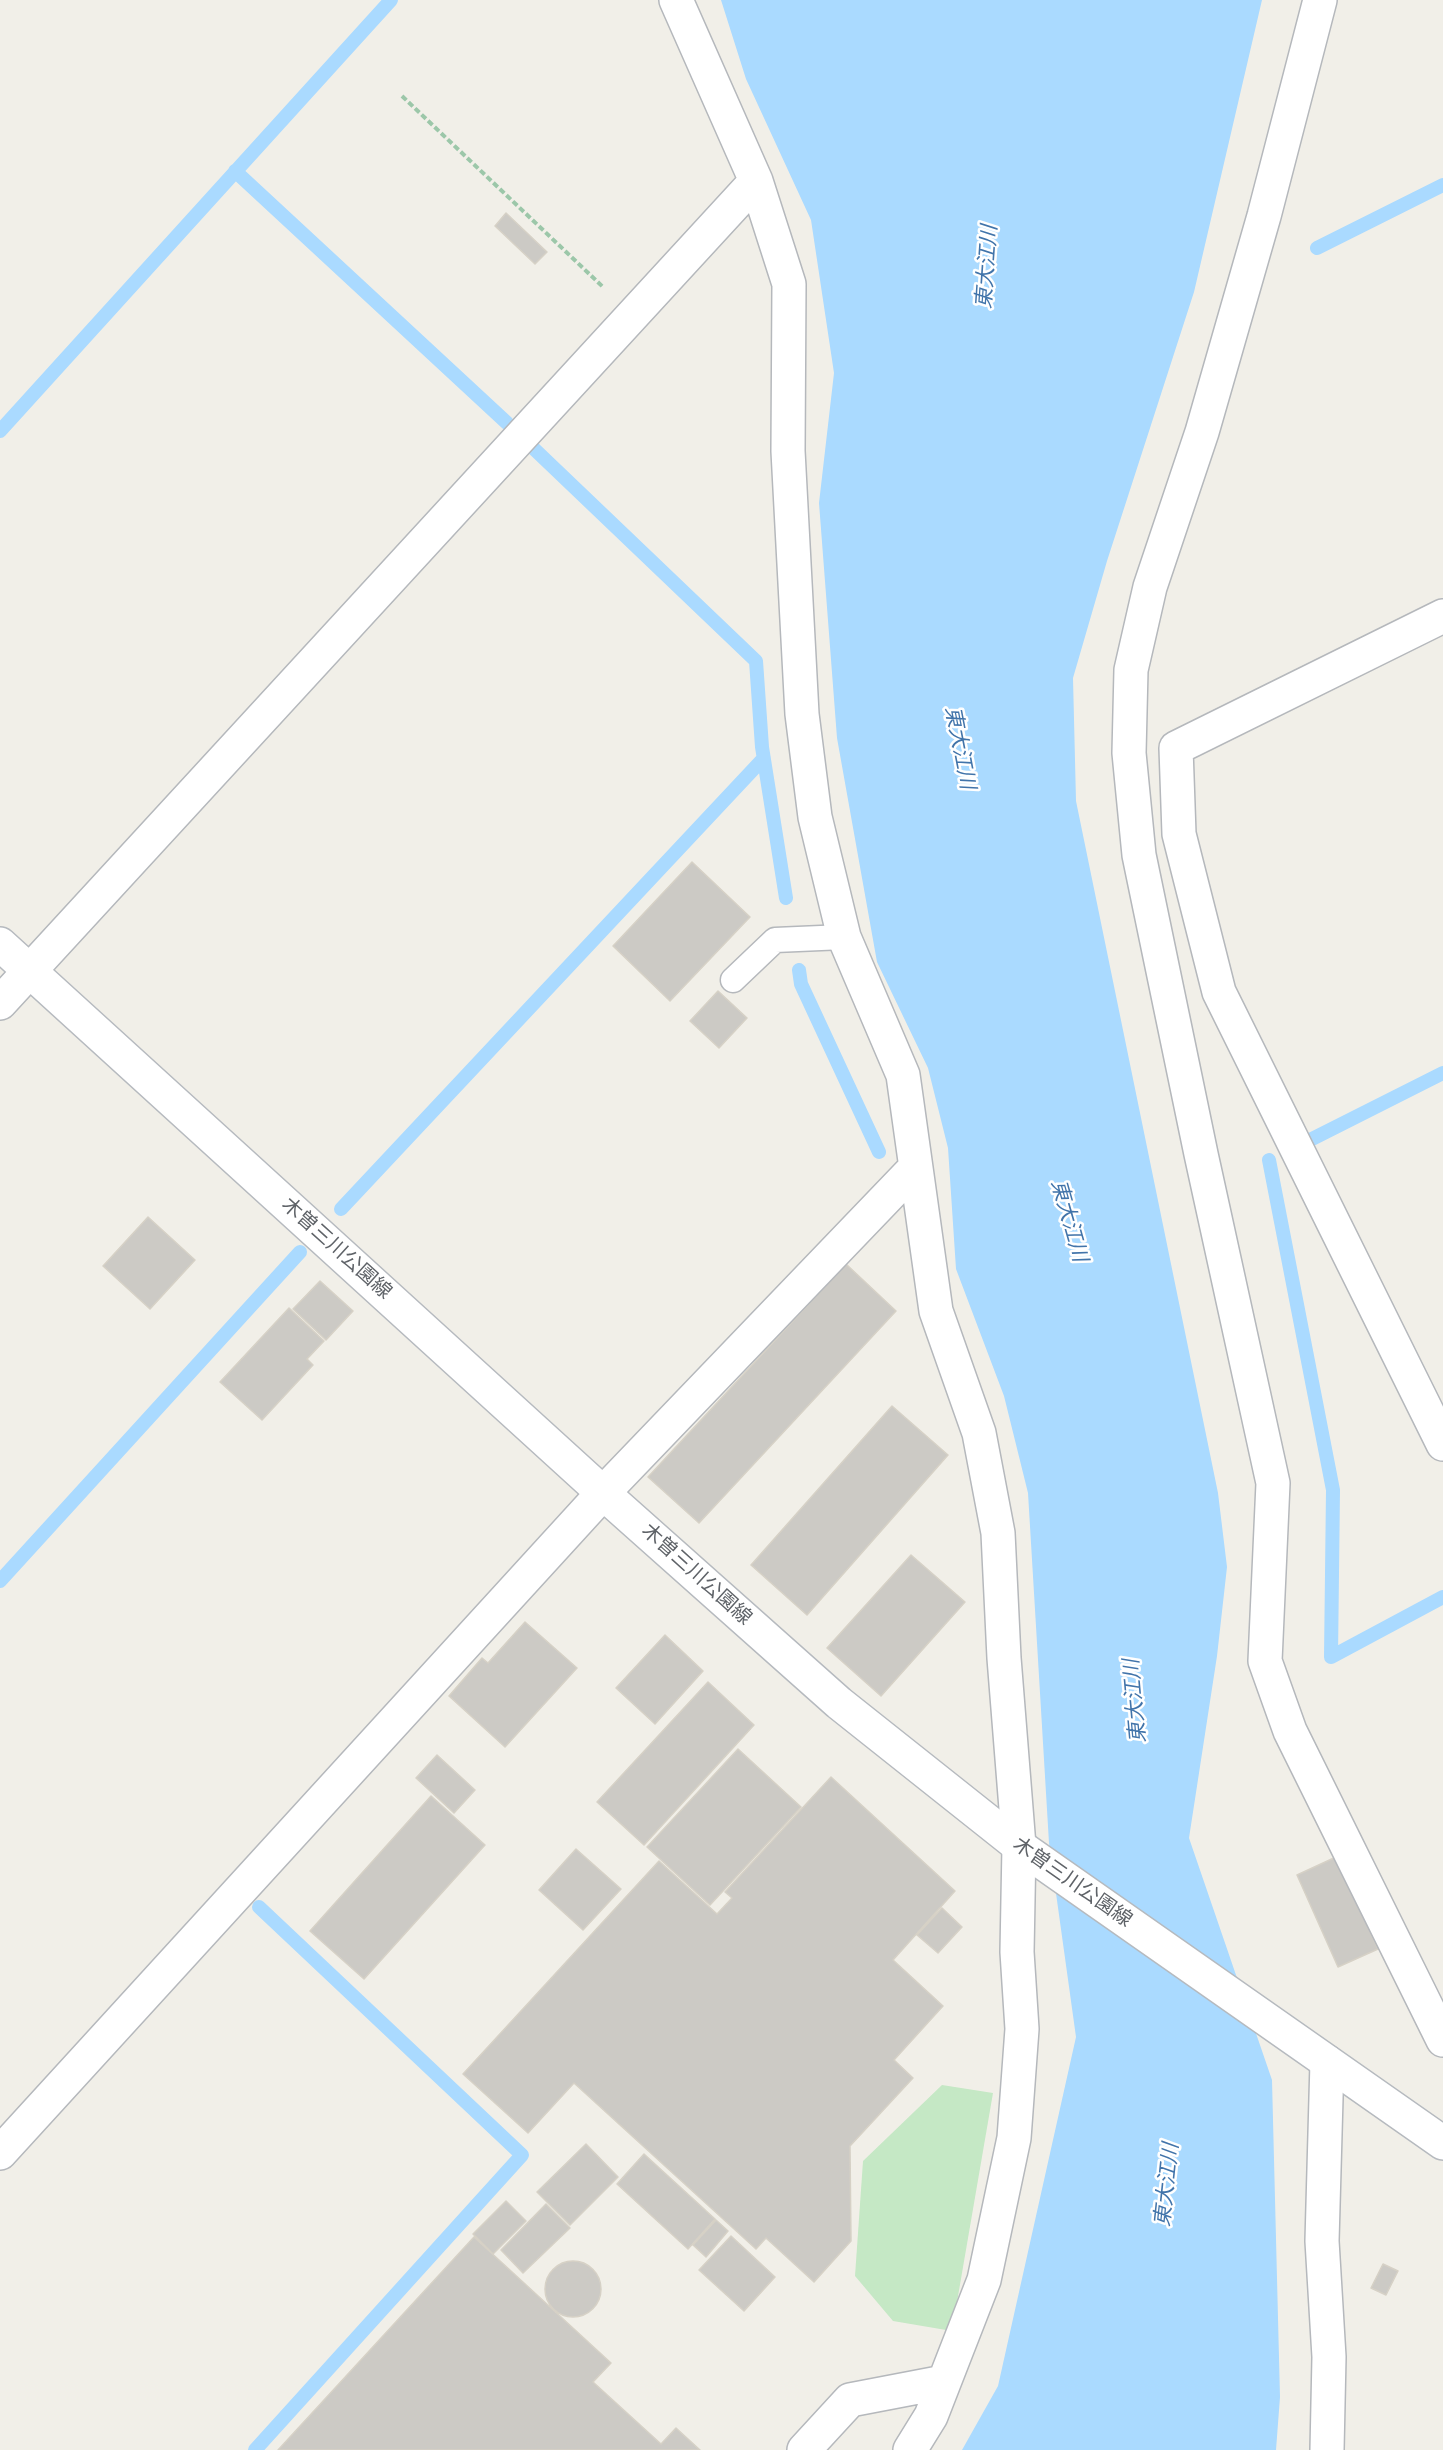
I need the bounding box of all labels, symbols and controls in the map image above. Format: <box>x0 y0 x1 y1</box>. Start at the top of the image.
water label: 東大江川 <box>973 224 1003 310</box>
water label: 東大江川 <box>939 704 979 792</box>
water label: 東大江川 <box>1044 1177 1092 1265</box>
street label: 木曽三川公園線 <box>276 1193 396 1305</box>
street label: 木曽三川公園線 <box>636 1519 756 1631</box>
water label: 東大江川 <box>1120 1658 1152 1744</box>
street label: 木曽三川公園線 <box>1008 1833 1136 1933</box>
water label: 東大江川 <box>1151 2142 1185 2228</box>

